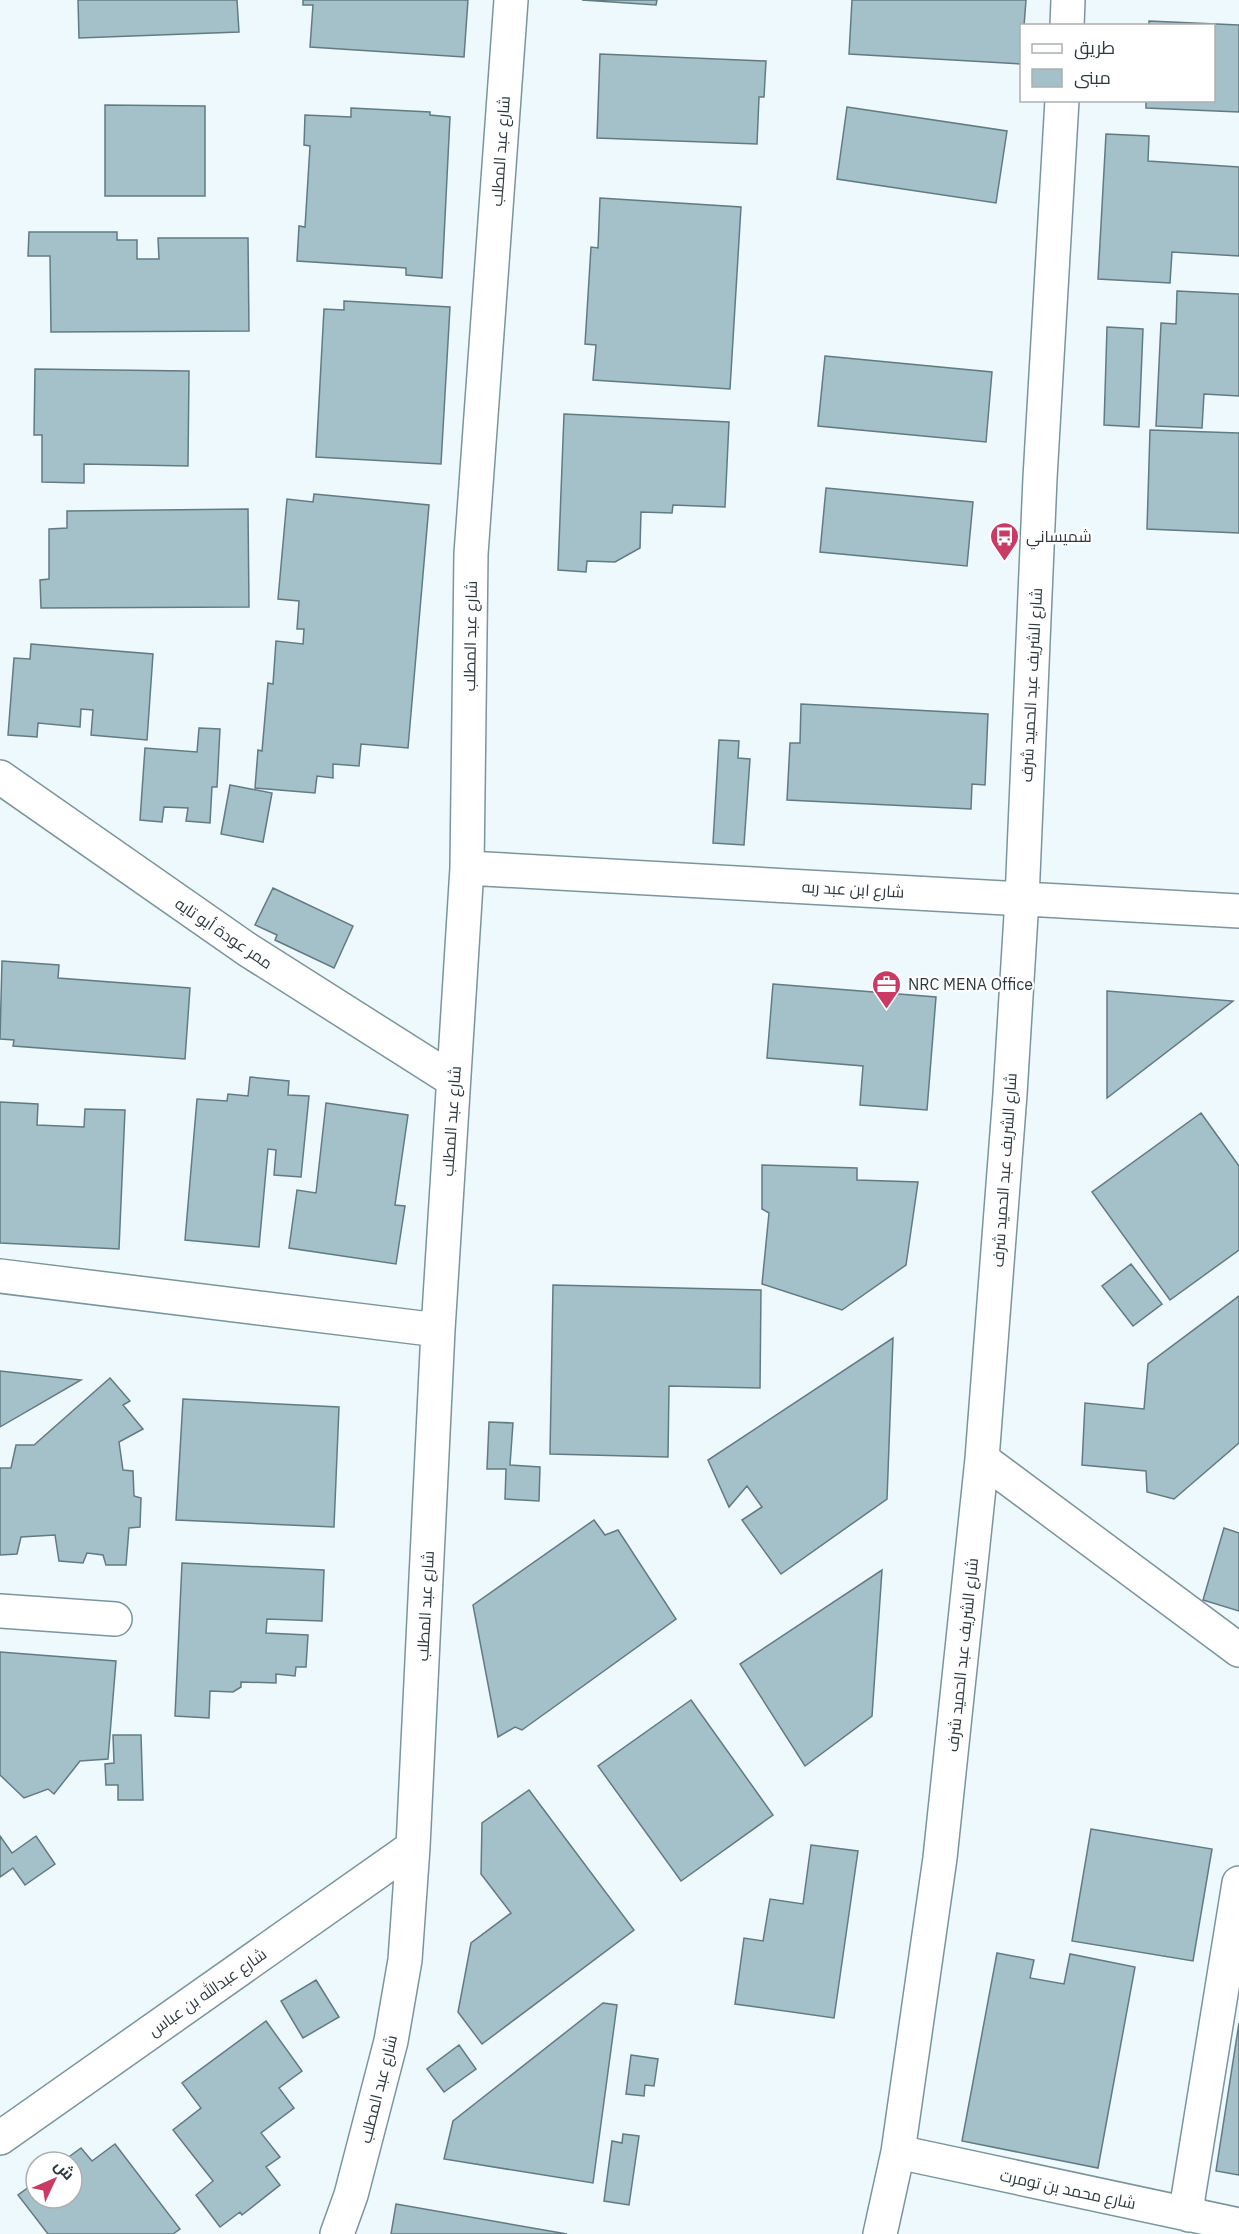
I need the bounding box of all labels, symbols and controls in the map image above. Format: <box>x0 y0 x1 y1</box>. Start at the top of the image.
legend <box>1020 24 1215 102</box>
text: طريق <box>1074 36 1115 60</box>
text: مبنى <box>1074 66 1111 89</box>
street label: شارع عبد المطلب <box>486 95 516 207</box>
bus stop icon: شميساني <box>989 520 1021 562</box>
place label: شميساني <box>1026 526 1092 550</box>
street label: شارع عبد المطلب <box>459 580 483 692</box>
street label: شارع الشريف عبد الحميد شرف <box>1016 587 1048 783</box>
street label: شارع ابن عبد ربه <box>801 876 905 904</box>
street label: ممر عودة أبو تايه <box>171 893 277 973</box>
office icon: NRC MENA Office <box>871 968 903 1010</box>
place label: NRC MENA Office <box>908 974 1033 994</box>
street label: شارع عبد المطلب <box>437 1065 467 1177</box>
street label: شارع الشريف عبد الحميد شرف <box>987 1072 1023 1268</box>
street label: شارع عبد المطلب <box>412 1550 440 1662</box>
street label: شارع الشريف عبد الحميد شرف <box>942 1557 984 1753</box>
street label: شارع عبدالله بن عباس <box>144 1944 271 2042</box>
street label: شارع عبد المطلب <box>355 2033 403 2146</box>
north arrow <box>24 2150 84 2210</box>
text: ش <box>50 2155 79 2184</box>
street label: شارع محمد بن تومرت <box>998 2165 1138 2215</box>

